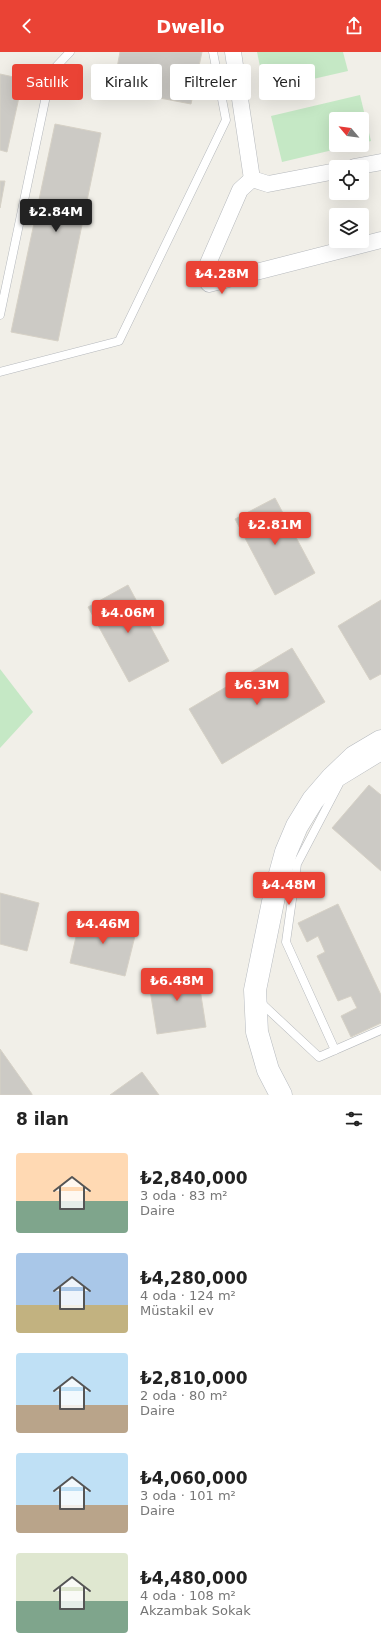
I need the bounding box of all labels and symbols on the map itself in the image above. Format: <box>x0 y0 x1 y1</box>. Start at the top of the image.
north arrow <box>329 112 369 152</box>
pin: ₺2.84M <box>23 199 89 233</box>
pin: ₺4.28M <box>189 261 255 295</box>
pin: ₺2.81M <box>242 512 308 546</box>
pin: ₺4.06M <box>95 600 161 634</box>
pin: ₺6.3M <box>229 672 285 706</box>
pin: ₺4.48M <box>256 872 322 906</box>
pin: ₺4.46M <box>70 911 136 945</box>
pin: ₺6.48M <box>144 968 210 1002</box>

